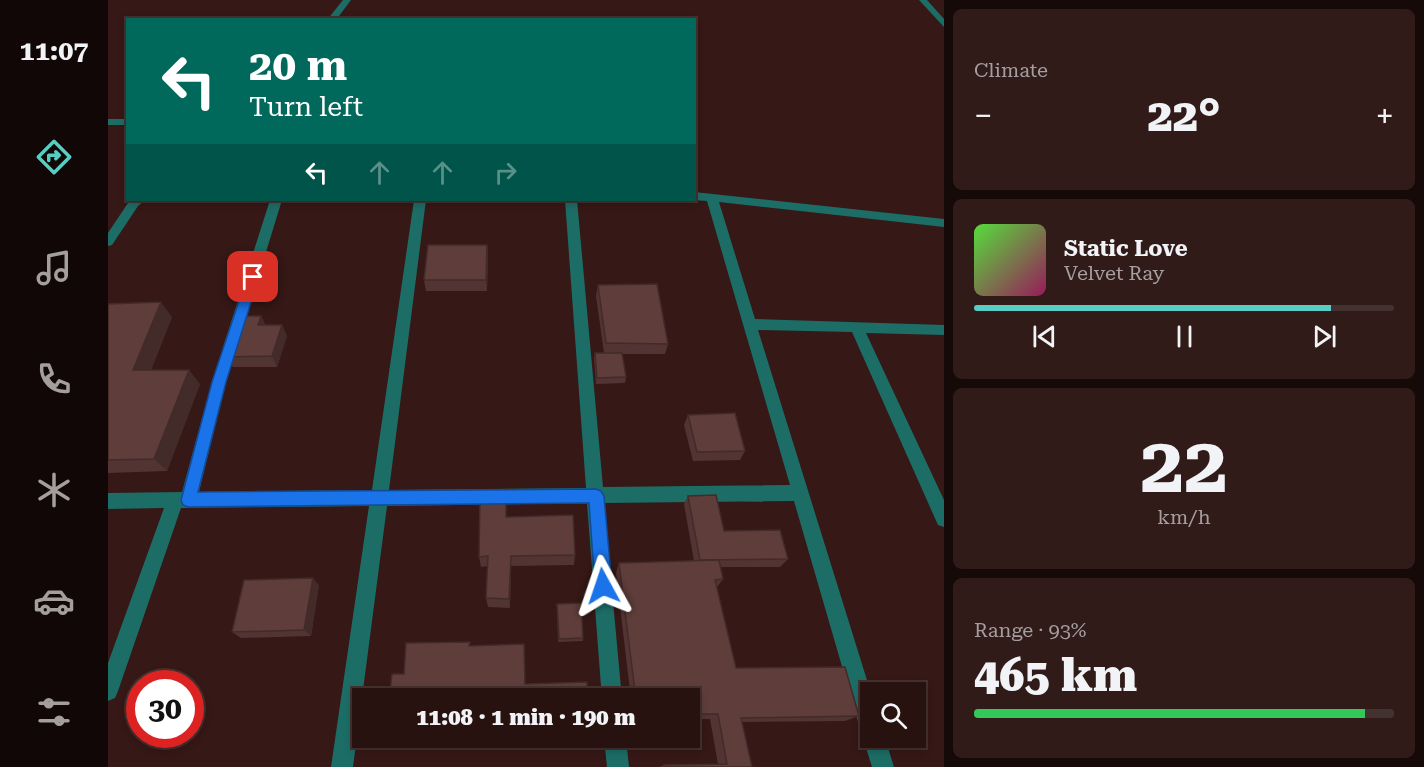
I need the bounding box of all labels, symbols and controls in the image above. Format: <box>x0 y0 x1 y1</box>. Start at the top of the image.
text: 11:07 <box>20 35 88 67</box>
text: 20 m <box>249 41 347 90</box>
icon: left <box>150 42 228 120</box>
text: Climate <box>974 58 1048 82</box>
text: 22° <box>1148 89 1221 142</box>
text: Turn left <box>249 91 363 123</box>
text: − <box>974 96 992 135</box>
text: + <box>1376 96 1394 135</box>
icon: directions <box>33 136 75 178</box>
icon: left <box>300 156 333 189</box>
icon: ahead <box>363 156 396 189</box>
icon: ahead <box>426 156 459 189</box>
icon: right <box>489 156 522 189</box>
text: Static Love <box>1064 236 1188 261</box>
icon: music <box>33 247 75 289</box>
pin <box>227 251 278 302</box>
icon: arrive <box>236 260 269 293</box>
text: Velvet Ray <box>1064 261 1164 285</box>
icon: previous <box>1028 320 1061 353</box>
icon: pause <box>1168 320 1201 353</box>
icon: next <box>1308 320 1341 353</box>
icon: phone <box>33 358 75 400</box>
text: 22 <box>1140 420 1228 511</box>
icon: climate <box>33 469 75 511</box>
text: km/h <box>1157 505 1211 529</box>
position arrow <box>571 554 635 618</box>
icon: car <box>33 580 75 622</box>
text: Range · 93% <box>974 618 1086 642</box>
text: 465 km <box>974 649 1137 702</box>
speed limit sign: 30 <box>126 670 204 748</box>
map controls <box>860 682 926 748</box>
button: search <box>860 682 926 748</box>
icon: filters <box>33 691 75 733</box>
text: 11:08 · 1 min · 190 m <box>416 705 636 730</box>

